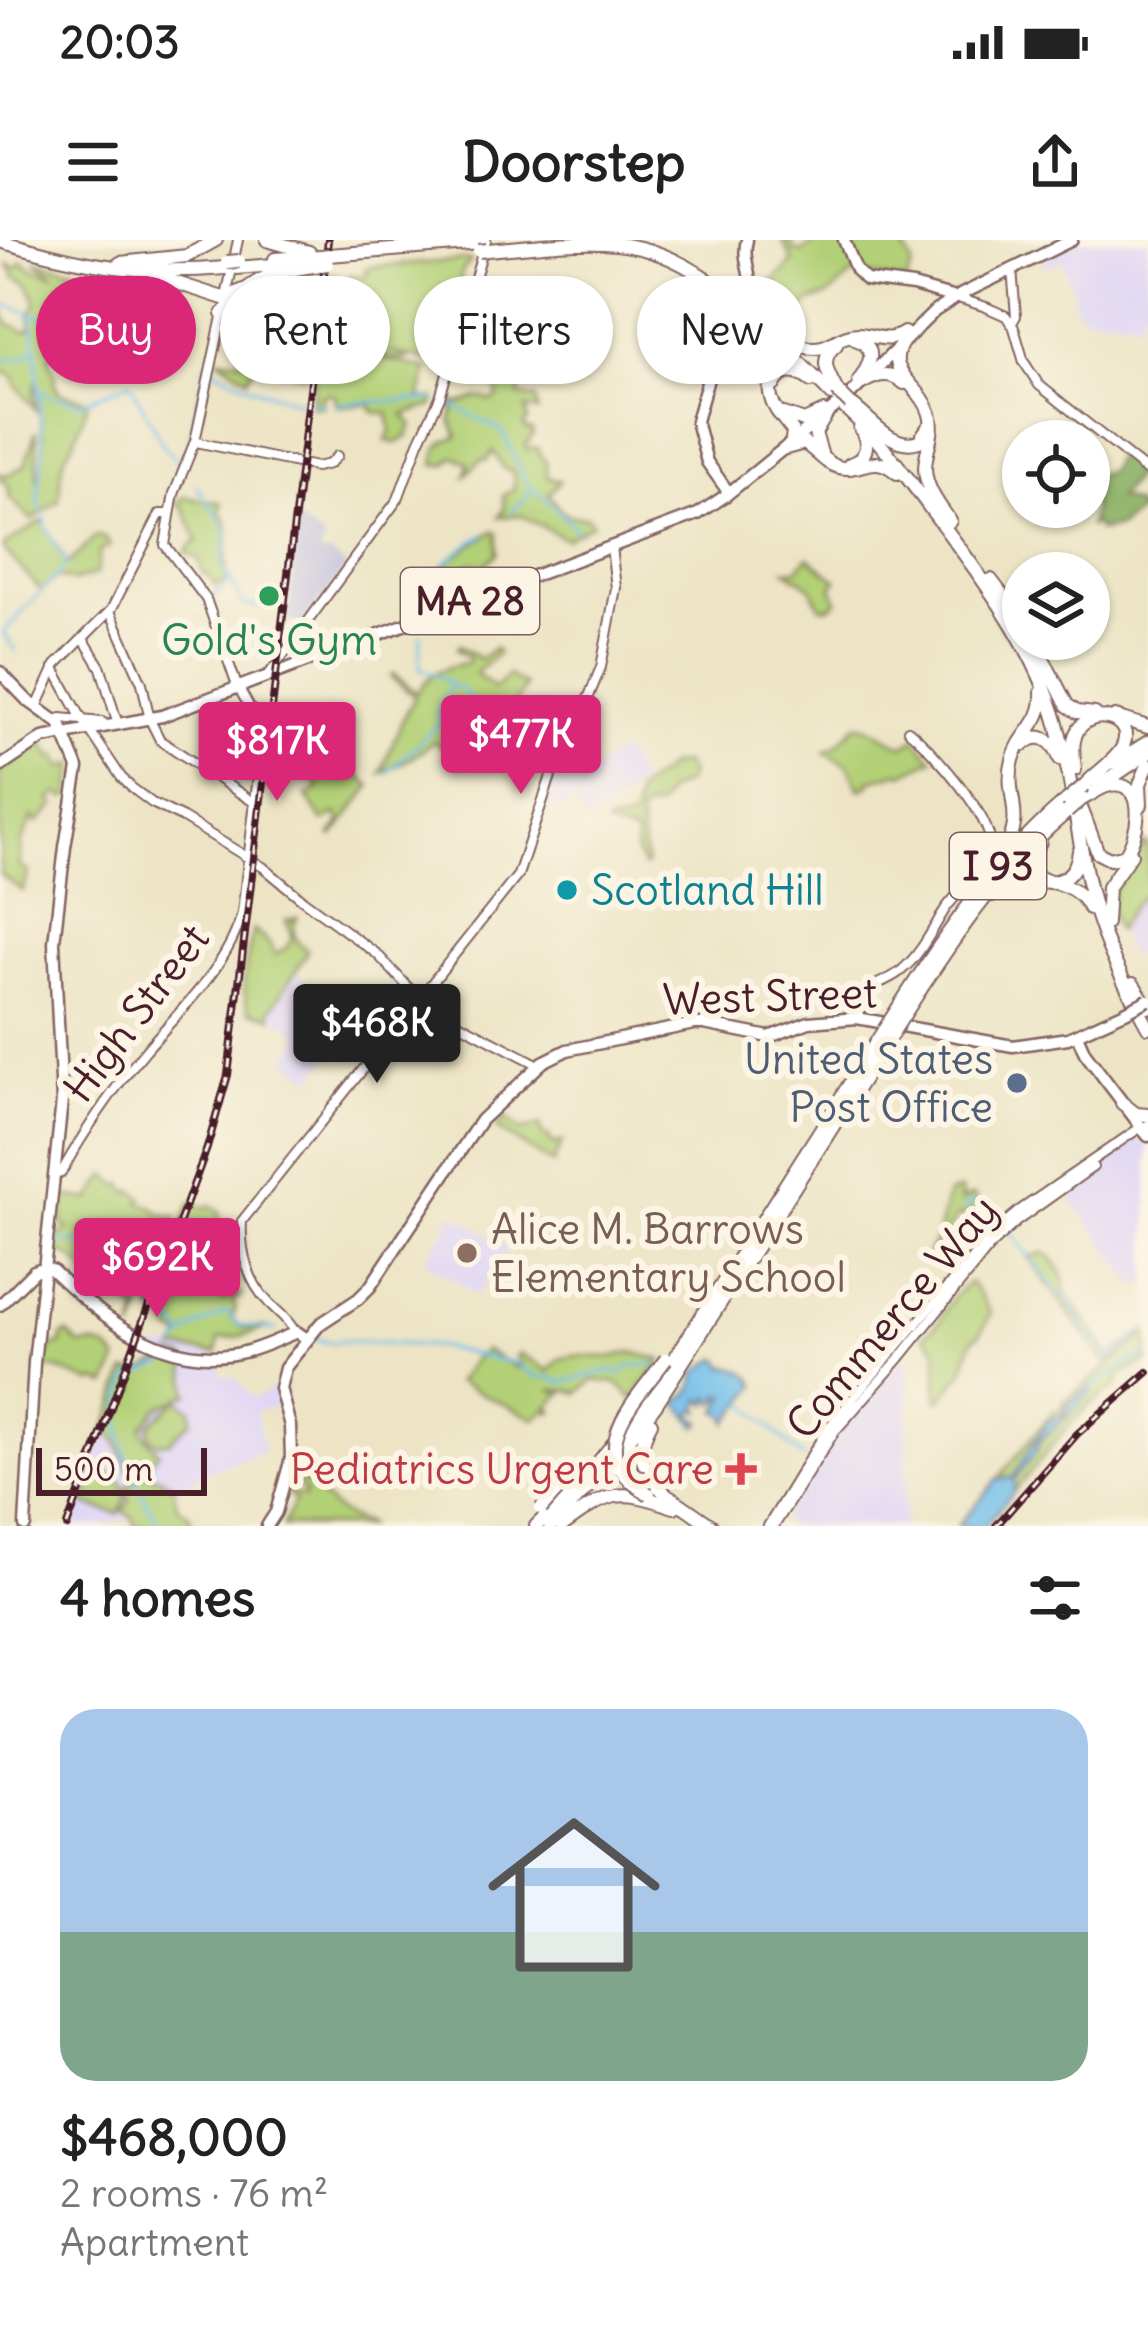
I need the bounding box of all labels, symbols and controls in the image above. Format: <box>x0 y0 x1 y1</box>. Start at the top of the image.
text: 20:03 <box>60 14 180 70</box>
text: Doorstep <box>462 128 686 196</box>
icon: menu <box>60 129 126 195</box>
icon: share <box>1022 129 1088 195</box>
chip: Buy <box>36 276 196 384</box>
chip: Rent <box>220 276 390 384</box>
chip: Filters <box>414 276 613 384</box>
chip: New <box>637 276 806 384</box>
map controls <box>1002 420 1110 660</box>
button: locate <box>1002 420 1110 528</box>
button: layers <box>1002 552 1110 660</box>
road number: MA 28 <box>401 568 539 634</box>
marker: Gold's Gym <box>256 583 282 609</box>
place label: Gold's Gym <box>161 614 377 666</box>
pin: $477K <box>437 695 605 797</box>
pin: $817K <box>193 702 361 804</box>
text: $477K <box>468 709 574 758</box>
text: $817K <box>226 716 328 765</box>
road number: I 93 <box>950 833 1046 899</box>
place label: Scotland Hill <box>591 864 824 916</box>
marker: Scotland Hill <box>554 877 580 903</box>
street label: High Street <box>52 914 220 1112</box>
street label: West Street <box>662 966 878 1026</box>
pin: $468K <box>293 984 461 1086</box>
text: $468K <box>320 998 434 1047</box>
place label: United States Post Office <box>744 1033 993 1133</box>
marker: United States Post Office <box>1004 1070 1030 1096</box>
street label: Commerce Way <box>775 1185 1009 1449</box>
place label: Alice M. Barrows Elementary School <box>491 1203 846 1303</box>
pin: $692K <box>73 1218 241 1320</box>
text: $692K <box>101 1232 213 1281</box>
marker: Alice M. Barrows Elementary School <box>454 1240 480 1266</box>
scale bar <box>36 1442 207 1495</box>
place label: Pediatrics Urgent Care <box>290 1443 714 1495</box>
text: 500 m <box>54 1448 153 1490</box>
marker: Pediatrics Urgent Care <box>725 1453 757 1485</box>
icon: filters <box>1022 1565 1088 1631</box>
text: 4 homes <box>60 1566 255 1630</box>
icon: home <box>466 1787 682 2003</box>
text: $468,000 <box>60 2105 288 2169</box>
text: 2 rooms · 76 m² <box>60 2169 328 2218</box>
text: Apartment <box>60 2218 249 2267</box>

